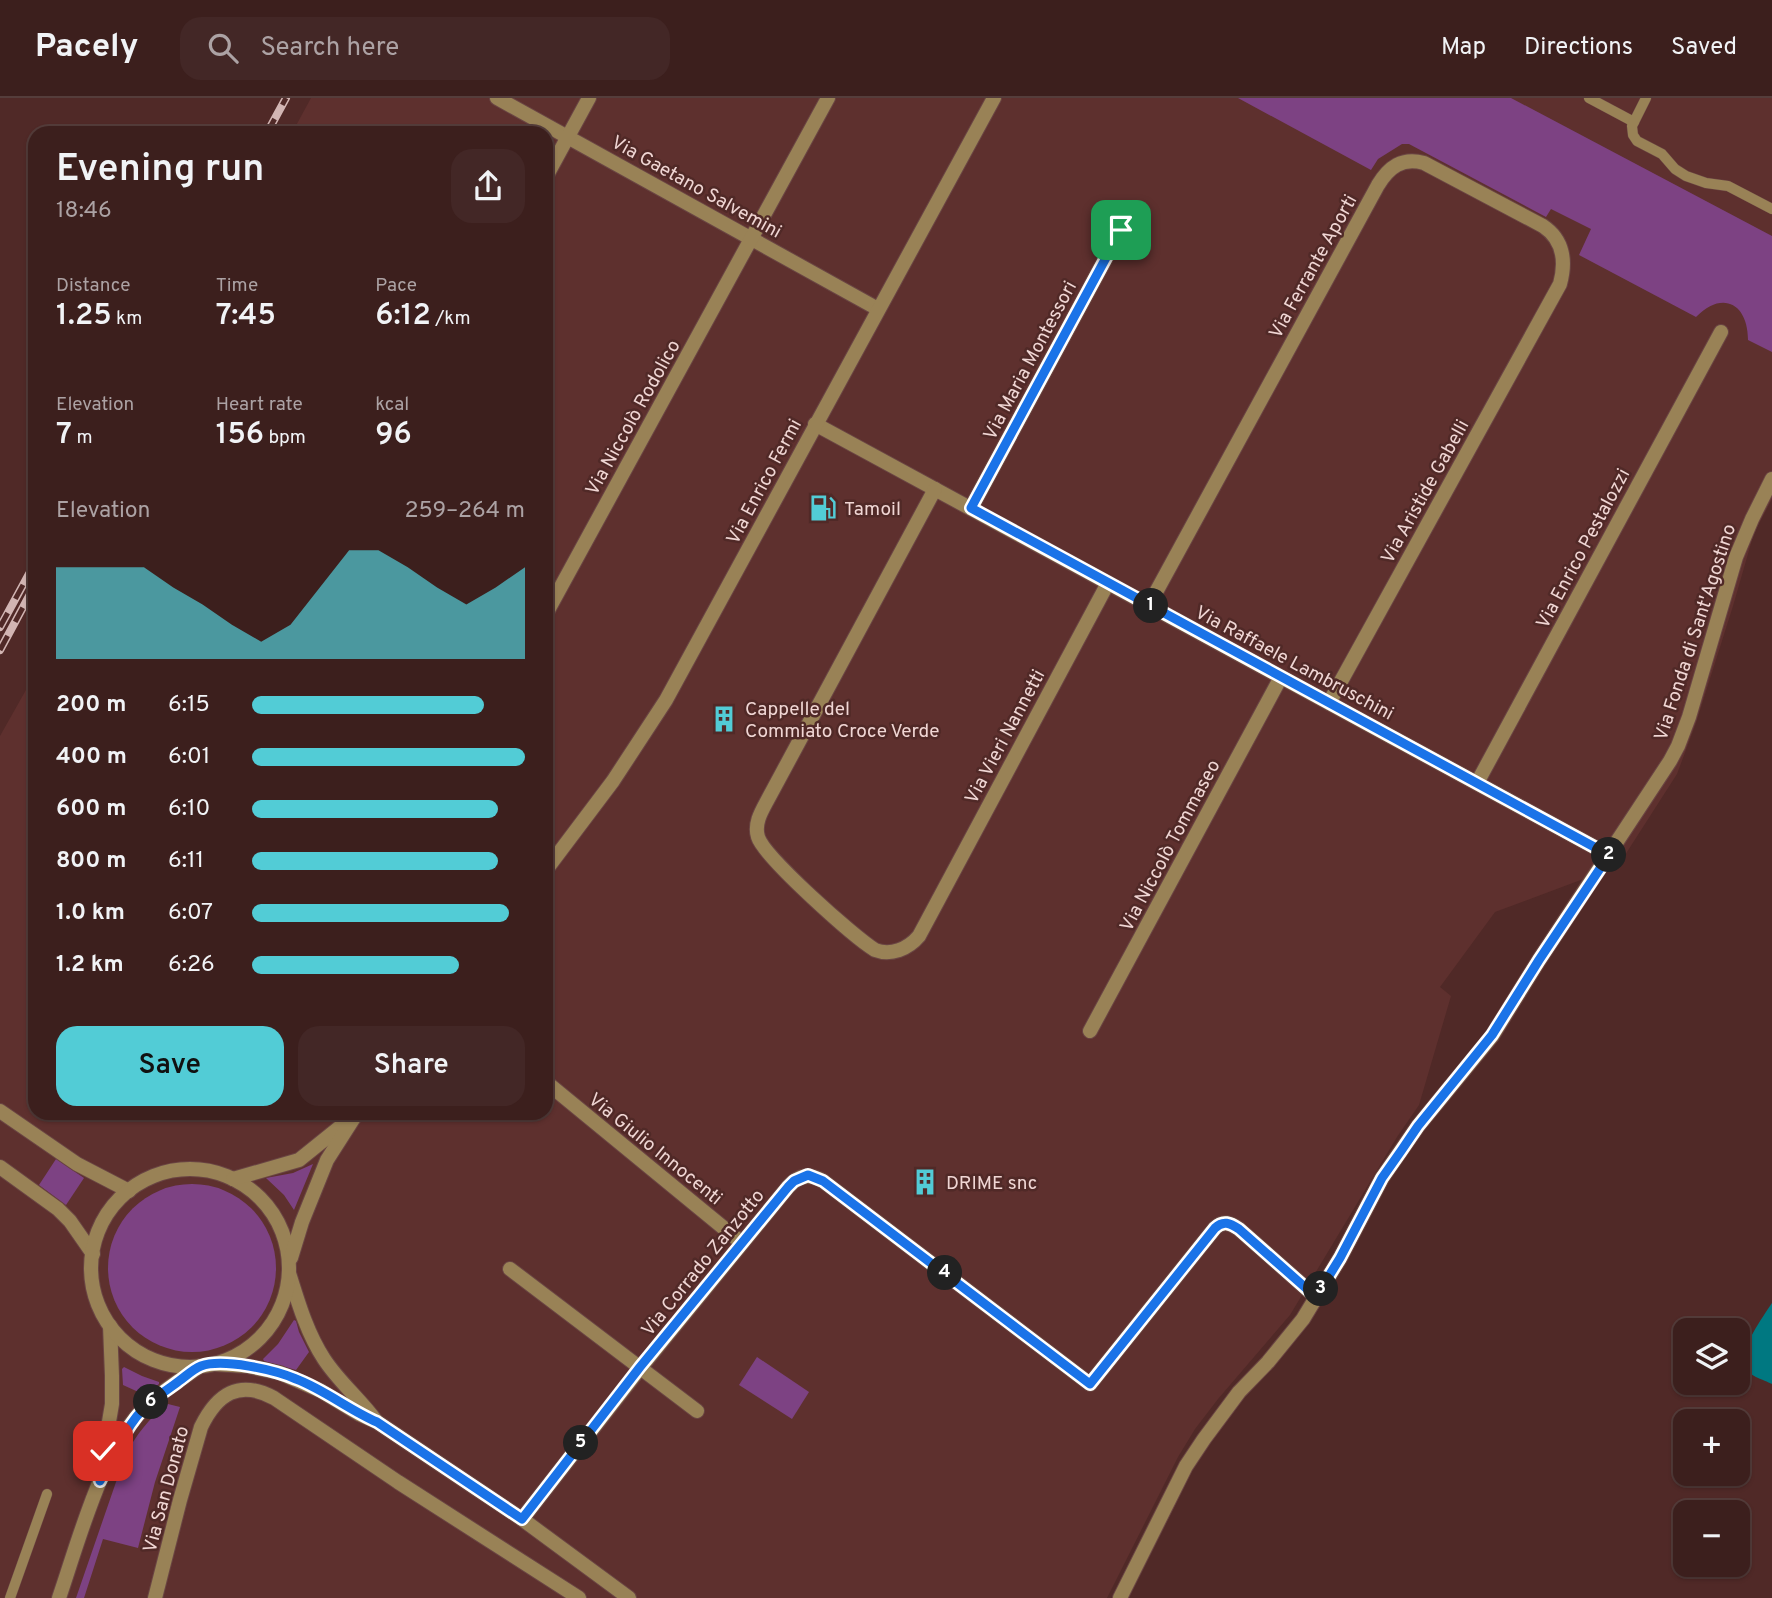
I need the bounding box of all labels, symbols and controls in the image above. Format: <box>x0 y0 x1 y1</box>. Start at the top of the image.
search box <box>180 17 670 80</box>
text: Pacely <box>35 27 138 69</box>
icon: search <box>204 29 242 67</box>
text: Search here <box>260 32 399 65</box>
text: Map <box>1441 33 1486 63</box>
text: Directions <box>1524 33 1633 63</box>
text: Saved <box>1671 33 1737 63</box>
street label: Via Gaetano Salvemini <box>607 131 785 245</box>
text: Evening run <box>56 146 264 195</box>
button: share <box>451 149 525 223</box>
street label: Via Ferrante Aporti <box>1264 191 1363 343</box>
text: 18:46 <box>56 197 112 226</box>
pin <box>1091 200 1151 260</box>
icon: arrive <box>1102 211 1140 249</box>
text: Distance <box>56 274 131 298</box>
text: Time <box>216 274 258 298</box>
text: Pace <box>375 274 417 298</box>
street label: Via Maria Montessori <box>979 277 1083 445</box>
text: 1.25 <box>56 298 112 335</box>
text: 7:45 <box>216 298 276 335</box>
text: 6:12 <box>375 298 431 335</box>
text: km <box>112 307 142 331</box>
text: /km <box>431 307 471 331</box>
street label: Via Niccolò Rodolico <box>581 336 686 500</box>
text: Elevation <box>56 393 134 417</box>
text: Heart rate <box>216 393 303 417</box>
text: kcal <box>375 393 409 417</box>
street label: Via Enrico Fermi <box>722 415 808 549</box>
street label: Via Aristide Gabelli <box>1376 416 1475 568</box>
text: 7 <box>56 417 72 454</box>
text: 156 <box>216 417 264 454</box>
text: 96 <box>375 417 412 454</box>
text: m <box>72 426 93 450</box>
text: bpm <box>264 426 306 450</box>
street label: Via Enrico Pestalozzi <box>1531 465 1636 633</box>
fuel station icon: Tamoil <box>808 493 838 523</box>
text: Elevation <box>56 497 151 526</box>
text: 259–264 m <box>404 497 525 526</box>
place label: Tamoil <box>844 498 901 522</box>
street label: Via Fonda di Sant'Agostino <box>1650 521 1742 744</box>
pin: 1 <box>1134 588 1168 624</box>
text: 1 <box>1147 593 1154 617</box>
street label: Via Raffaele Lambruschini <box>1191 601 1398 726</box>
street label: Via Vieri Nannetti <box>960 666 1051 808</box>
text: 200 m <box>56 691 126 720</box>
text: 6:15 <box>168 691 210 720</box>
place label: Cappelle del Commiato Croce Verde <box>745 698 939 744</box>
building icon: Cappelle del Commiato Croce Verde <box>709 704 739 734</box>
text: 400 m <box>56 743 127 772</box>
text: 6:01 <box>168 743 210 772</box>
street label: Via Niccolò Tommaseo <box>1115 756 1226 936</box>
text: 600 m <box>56 795 126 824</box>
text: 6:10 <box>168 795 210 824</box>
pin: 2 <box>1592 838 1626 872</box>
text: 2 <box>1603 842 1614 866</box>
text: 800 m <box>56 847 126 876</box>
text: 6:11 <box>168 847 204 876</box>
text: 1.0 km <box>56 899 125 928</box>
text: 6:07 <box>168 899 213 928</box>
text: 1.2 km <box>56 951 124 980</box>
text: 6:26 <box>168 951 215 980</box>
button: Save <box>56 1026 284 1106</box>
button: Share <box>298 1026 525 1106</box>
street label: Via Giulio Innocenti <box>583 1088 727 1211</box>
building icon: DRIME snc <box>910 1167 940 1197</box>
place label: DRIME snc <box>946 1172 1037 1196</box>
street label: Via Corrado Zanzotto <box>637 1185 770 1342</box>
pin: 4 <box>928 1256 962 1290</box>
text: 4 <box>938 1260 951 1284</box>
pin: 3 <box>1304 1272 1338 1306</box>
text: 3 <box>1315 1276 1326 1300</box>
map controls <box>1673 1318 1750 1577</box>
button: layers <box>1673 1318 1750 1395</box>
pin: 6 <box>134 1384 168 1420</box>
text: 6 <box>145 1389 156 1413</box>
button: + <box>1673 1409 1750 1486</box>
pin <box>73 1421 133 1481</box>
street label: Via San Donato <box>139 1424 195 1555</box>
pin: 5 <box>564 1426 598 1460</box>
text: 5 <box>575 1430 586 1454</box>
icon: check <box>84 1432 122 1470</box>
button: − <box>1673 1500 1750 1577</box>

